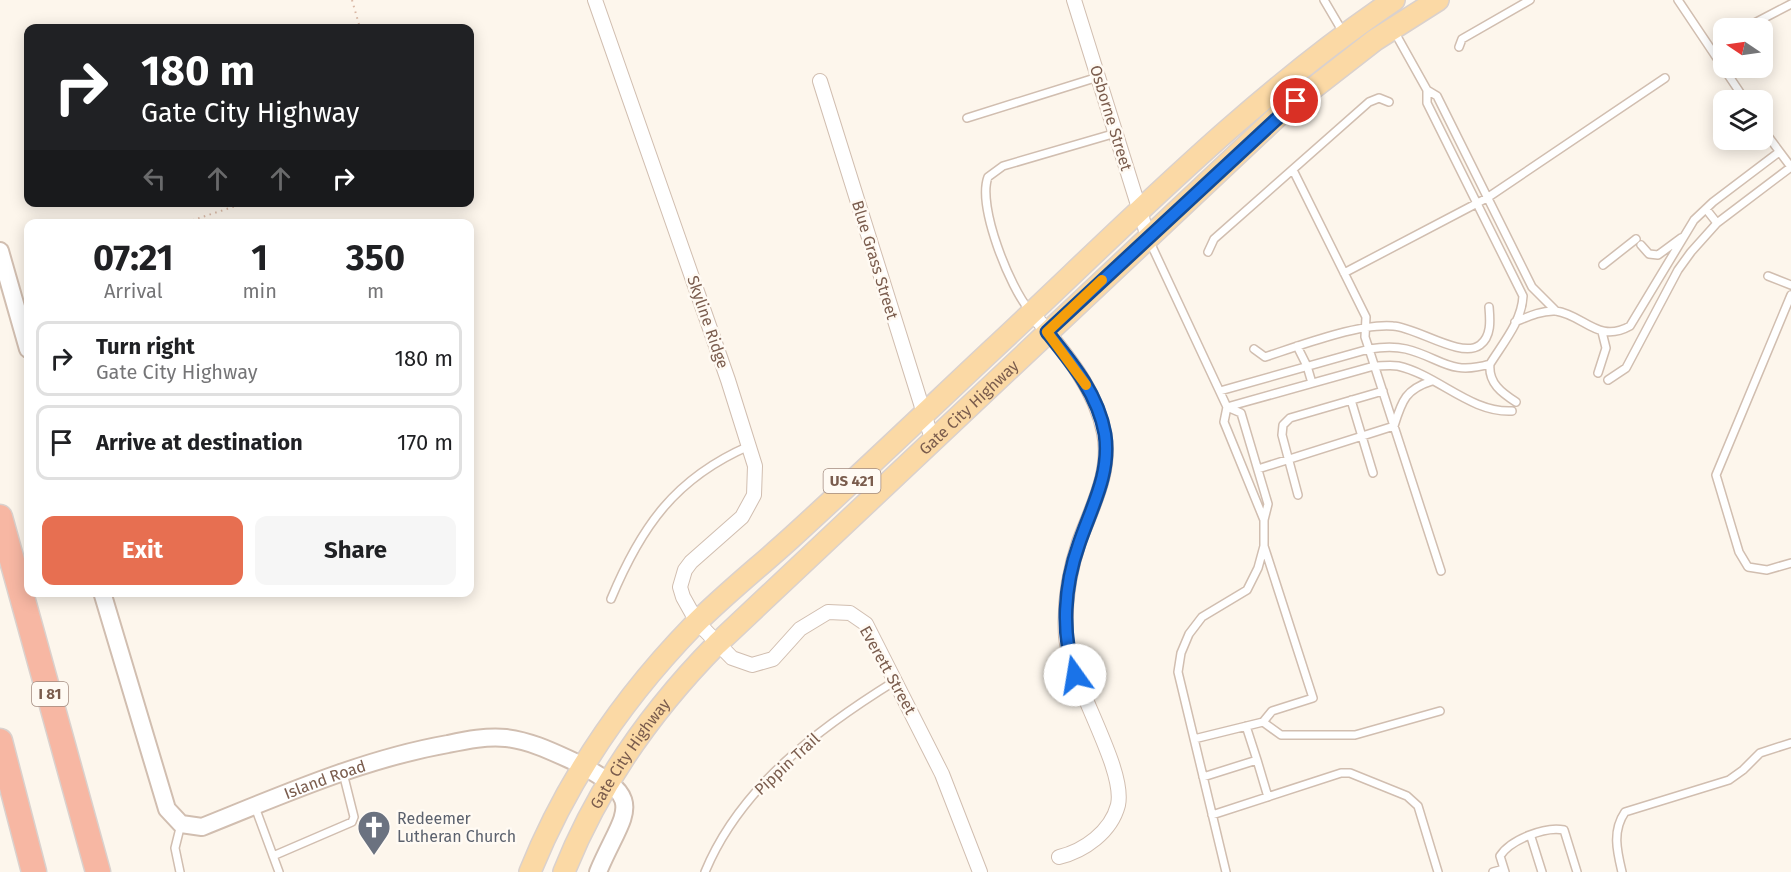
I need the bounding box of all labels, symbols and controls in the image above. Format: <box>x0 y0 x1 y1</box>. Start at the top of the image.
north arrow <box>1713 18 1773 78</box>
map controls <box>1713 18 1773 150</box>
text: 180 m <box>141 46 255 96</box>
icon: right <box>42 48 120 126</box>
street label: Osborne Street <box>1086 63 1136 173</box>
pin <box>1270 75 1321 126</box>
icon: arrive <box>1279 84 1312 117</box>
button: layers <box>1713 90 1773 150</box>
text: Gate City Highway <box>141 97 359 129</box>
icon: left <box>138 162 171 195</box>
icon: ahead <box>201 162 234 195</box>
icon: ahead <box>264 162 297 195</box>
icon: right <box>327 162 360 195</box>
street label: Blue Grass Street <box>848 198 902 322</box>
text: 07:21 <box>93 236 173 280</box>
text: 1 <box>251 236 268 280</box>
text: 350 <box>346 236 405 280</box>
street label: Skyline Ridge <box>683 273 733 371</box>
text: Arrival <box>104 279 163 303</box>
text: min <box>242 279 277 303</box>
text: m <box>367 279 384 303</box>
text: Turn right <box>96 333 195 360</box>
icon: right <box>45 342 78 375</box>
text: 180 m <box>394 345 453 372</box>
street label: Gate City Highway <box>915 356 1022 458</box>
text: Gate City Highway <box>96 360 258 384</box>
icon: arrive <box>45 426 78 459</box>
text: Arrive at destination <box>96 429 303 456</box>
text: 170 m <box>397 429 453 456</box>
road number: US 421 <box>824 469 880 493</box>
button: Exit <box>42 516 243 585</box>
button: Share <box>255 516 456 585</box>
street label: Everett Street <box>856 622 920 718</box>
position arrow <box>1043 643 1107 707</box>
road number: I 81 <box>32 682 68 706</box>
street label: Gate City Highway <box>586 694 674 812</box>
street label: Pippin Trail <box>750 729 824 799</box>
street label: Island Road <box>281 756 368 803</box>
church icon: Redeemer Lutheran Church <box>356 809 392 856</box>
place label: Redeemer Lutheran Church <box>397 809 516 846</box>

